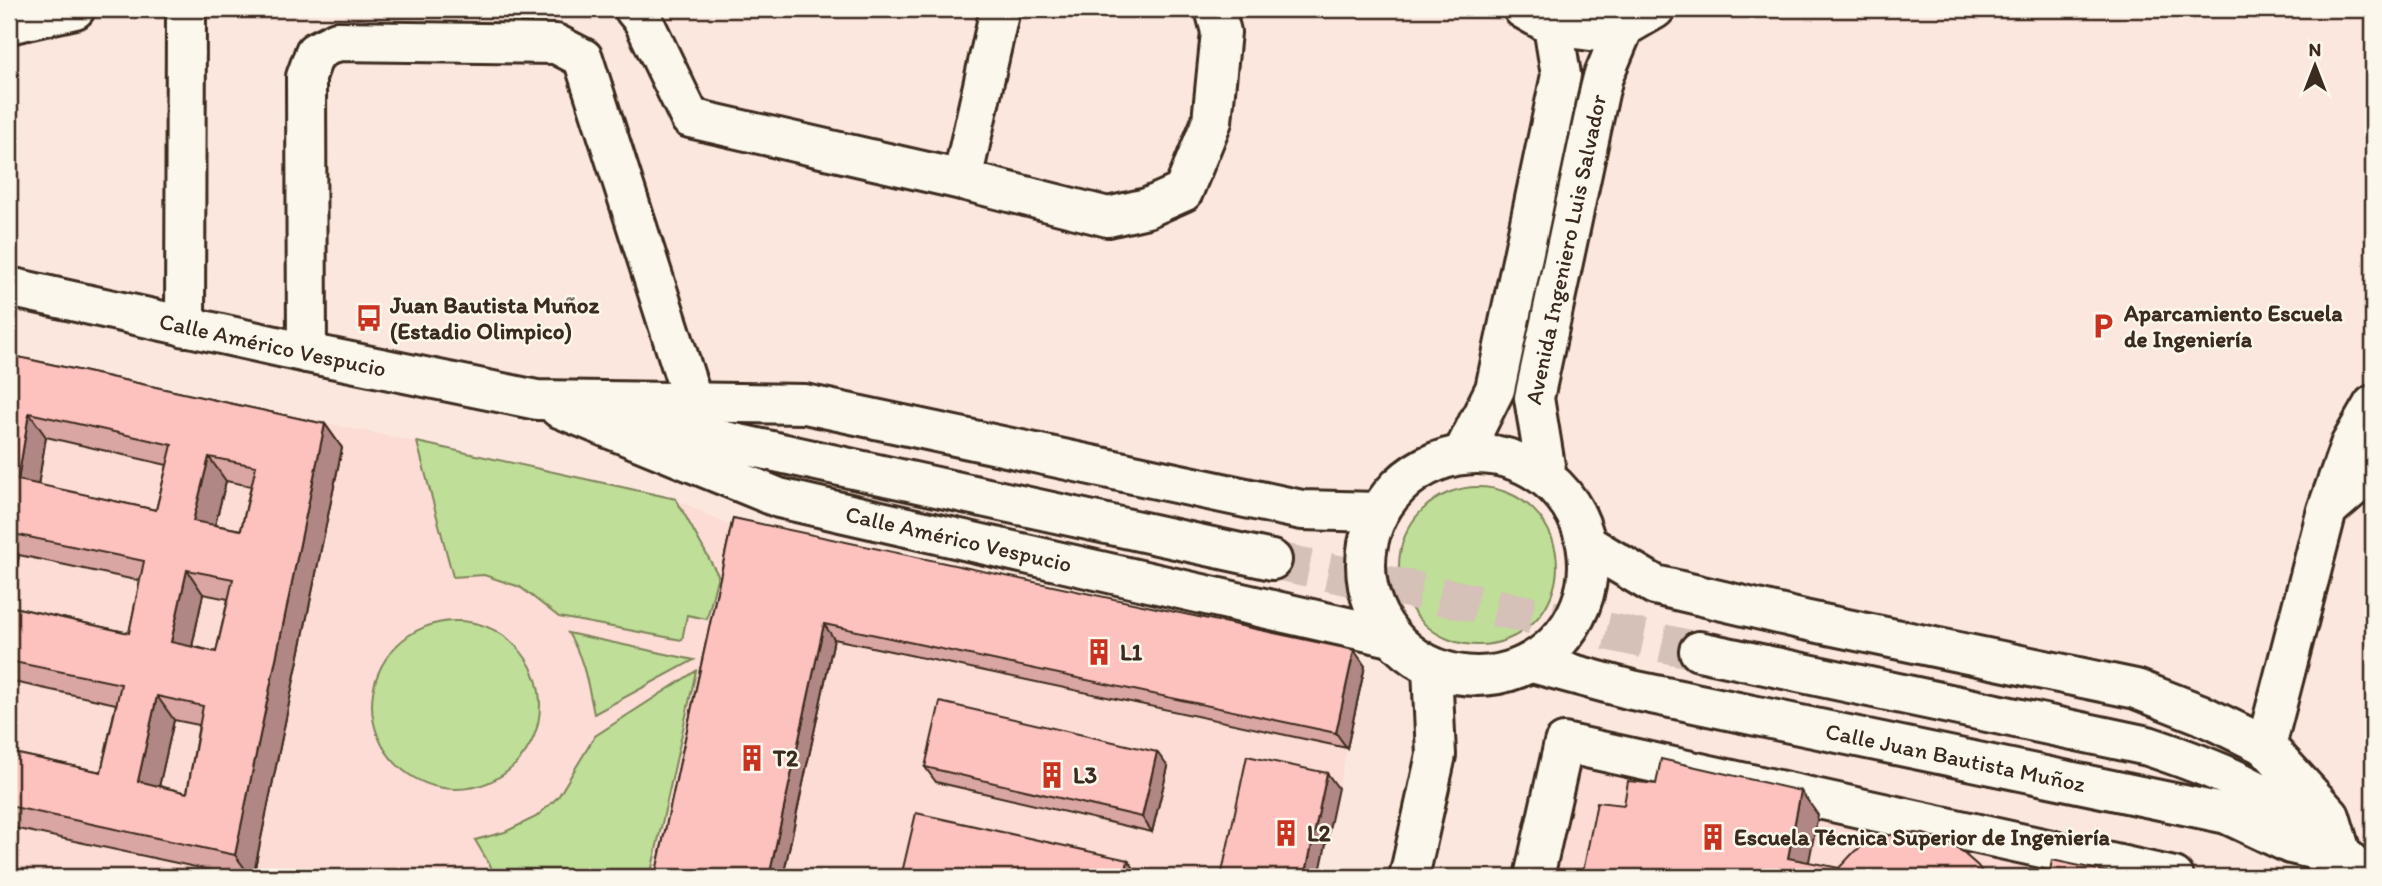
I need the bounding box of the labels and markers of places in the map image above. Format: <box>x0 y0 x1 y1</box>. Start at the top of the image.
place label: Juan Bautista Muñoz (Estadio Olimpico) <box>389 291 600 345</box>
place label: Aparcamiento Escuela de Ingeniería <box>2123 299 2343 353</box>
bus stop icon: Juan Bautista Muñoz (Estadio Olimpico) <box>354 303 384 333</box>
parking icon: Aparcamiento Escuela de Ingeniería <box>2088 311 2118 341</box>
building icon: L1 <box>1084 637 1114 667</box>
place label: L1 <box>1120 638 1143 666</box>
building icon: T2 <box>737 743 767 773</box>
place label: T2 <box>772 744 799 772</box>
building icon: L3 <box>1037 760 1067 790</box>
place label: L3 <box>1073 761 1098 789</box>
building icon: L2 <box>1271 818 1301 848</box>
place label: L2 <box>1307 819 1332 847</box>
building icon: Escuela Técnica Superior de Ingeniería <box>1698 822 1728 852</box>
place label: Escuela Técnica Superior de Ingeniería <box>1734 823 2111 851</box>

